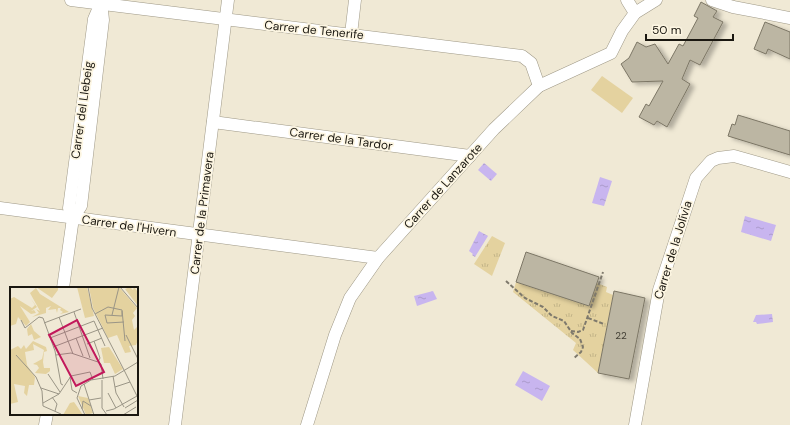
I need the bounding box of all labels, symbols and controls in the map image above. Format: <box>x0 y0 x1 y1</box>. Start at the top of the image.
scale bar <box>646 16 733 42</box>
street label: Carrer de Tenerife <box>263 17 365 43</box>
text: 50 m <box>652 22 681 38</box>
street label: Carrer del Llebeig <box>67 60 97 160</box>
street label: Carrer de la Tardor <box>288 124 394 154</box>
street label: Carrer de Lanzarote <box>400 140 486 232</box>
street label: Carrer de la Primavera <box>187 151 217 275</box>
street label: Carrer de la Jolívia <box>650 199 696 301</box>
street label: Carrer de l'Hivern <box>81 211 178 241</box>
inset map <box>10 287 138 415</box>
house number: 22 <box>615 329 627 342</box>

